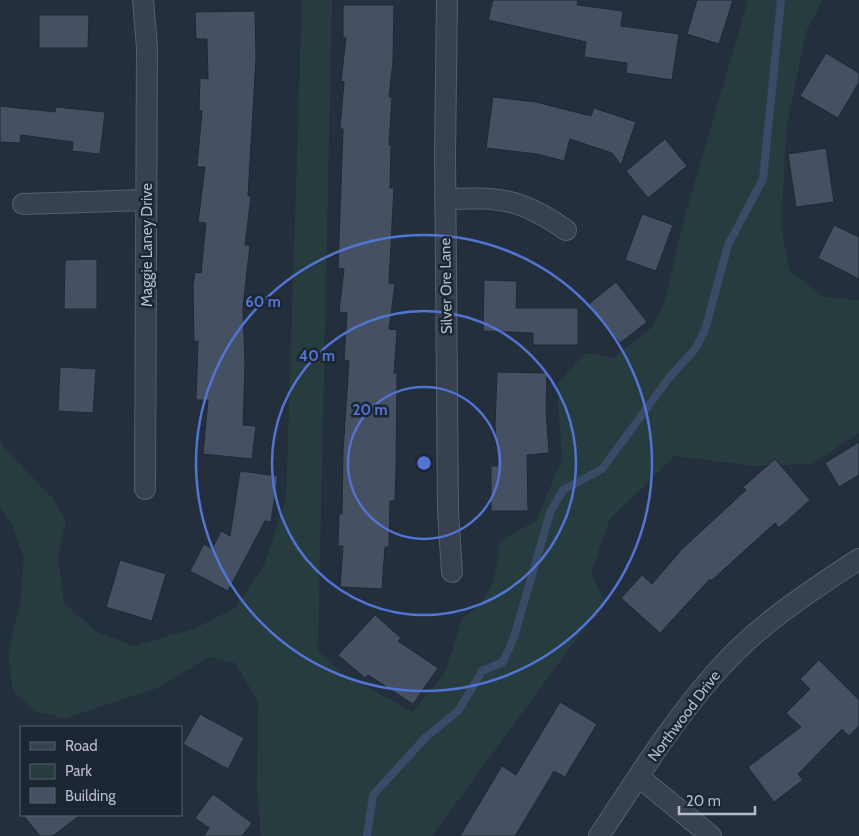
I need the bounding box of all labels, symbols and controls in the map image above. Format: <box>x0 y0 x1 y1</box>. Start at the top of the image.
street label: Maggie Laney Drive <box>138 183 156 307</box>
street label: Silver Ore Lane <box>436 237 456 334</box>
text: 60 m <box>245 293 281 311</box>
text: 40 m <box>299 347 335 365</box>
text: 20 m <box>353 401 387 419</box>
centre of rings <box>415 454 433 472</box>
street label: Northwood Drive <box>644 667 724 765</box>
legend <box>20 726 182 816</box>
text: Road <box>65 737 98 755</box>
text: Park <box>65 762 92 780</box>
scale bar <box>679 784 755 816</box>
text: Building <box>65 787 116 805</box>
text: 20 m <box>686 792 721 810</box>

